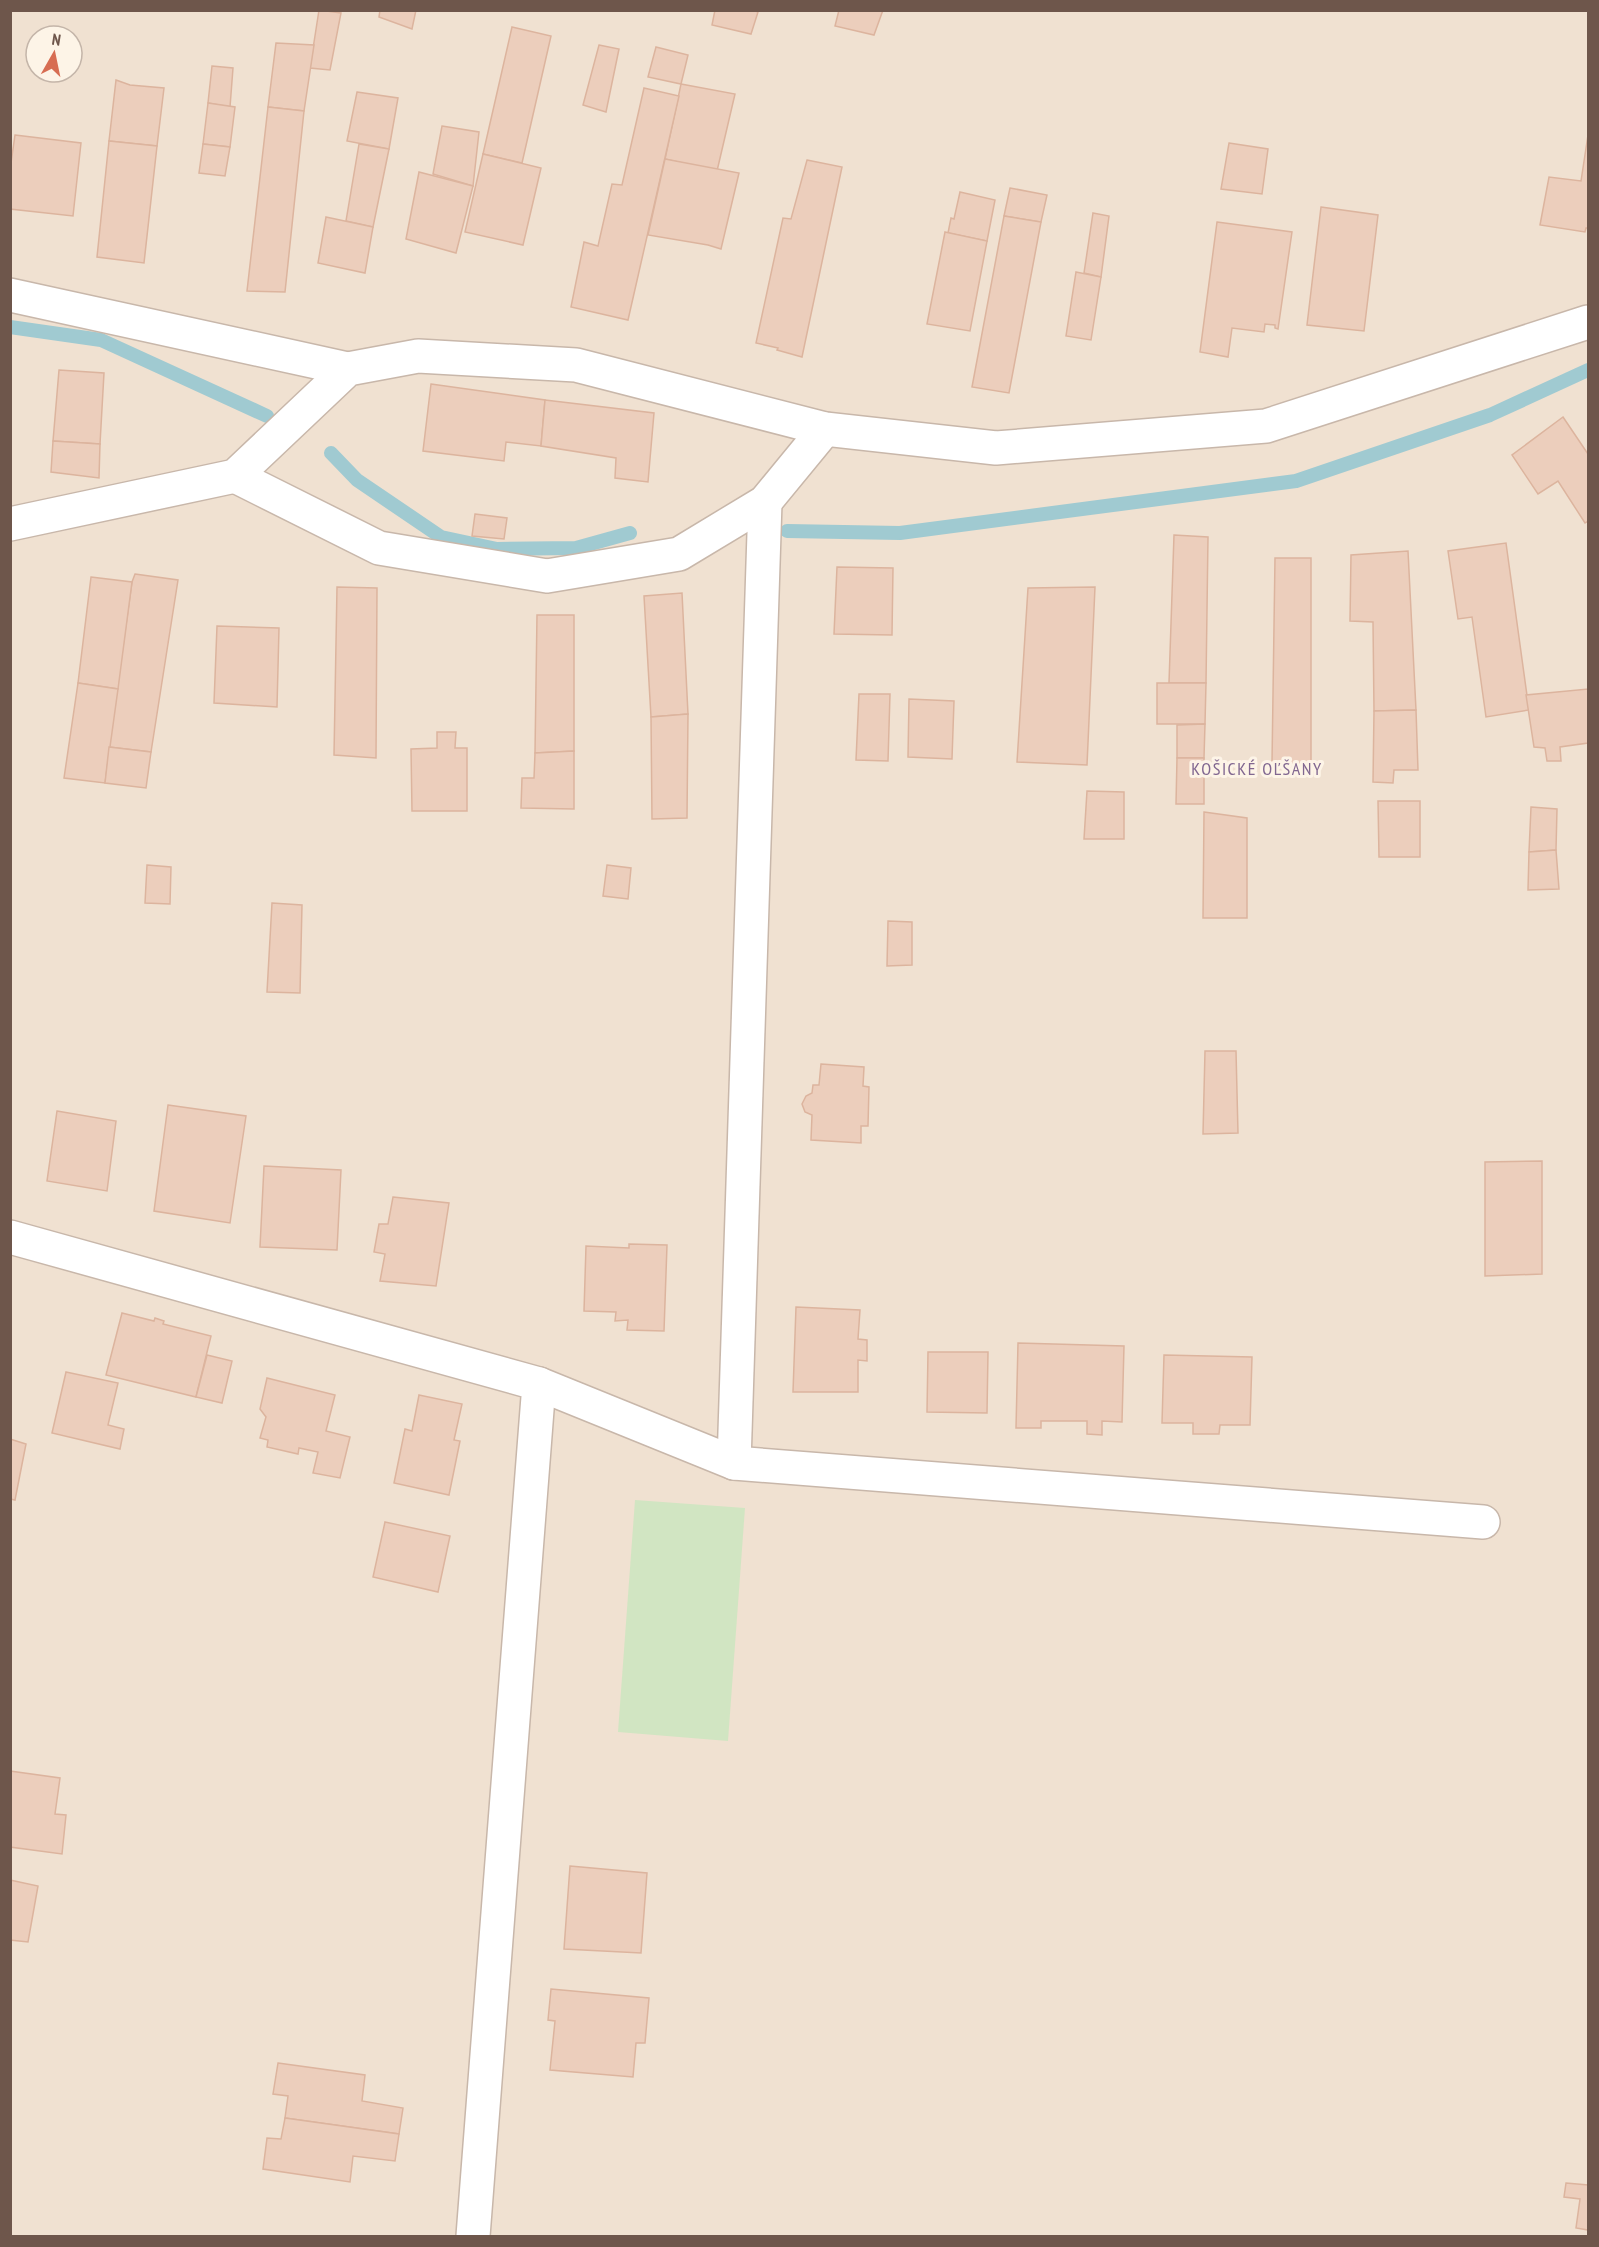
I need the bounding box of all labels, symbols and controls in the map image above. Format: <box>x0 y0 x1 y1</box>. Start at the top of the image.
north arrow <box>24 24 84 84</box>
text: N <box>51 29 62 50</box>
district label: KOŠICKÉ OĽŠANY <box>1191 757 1323 780</box>

